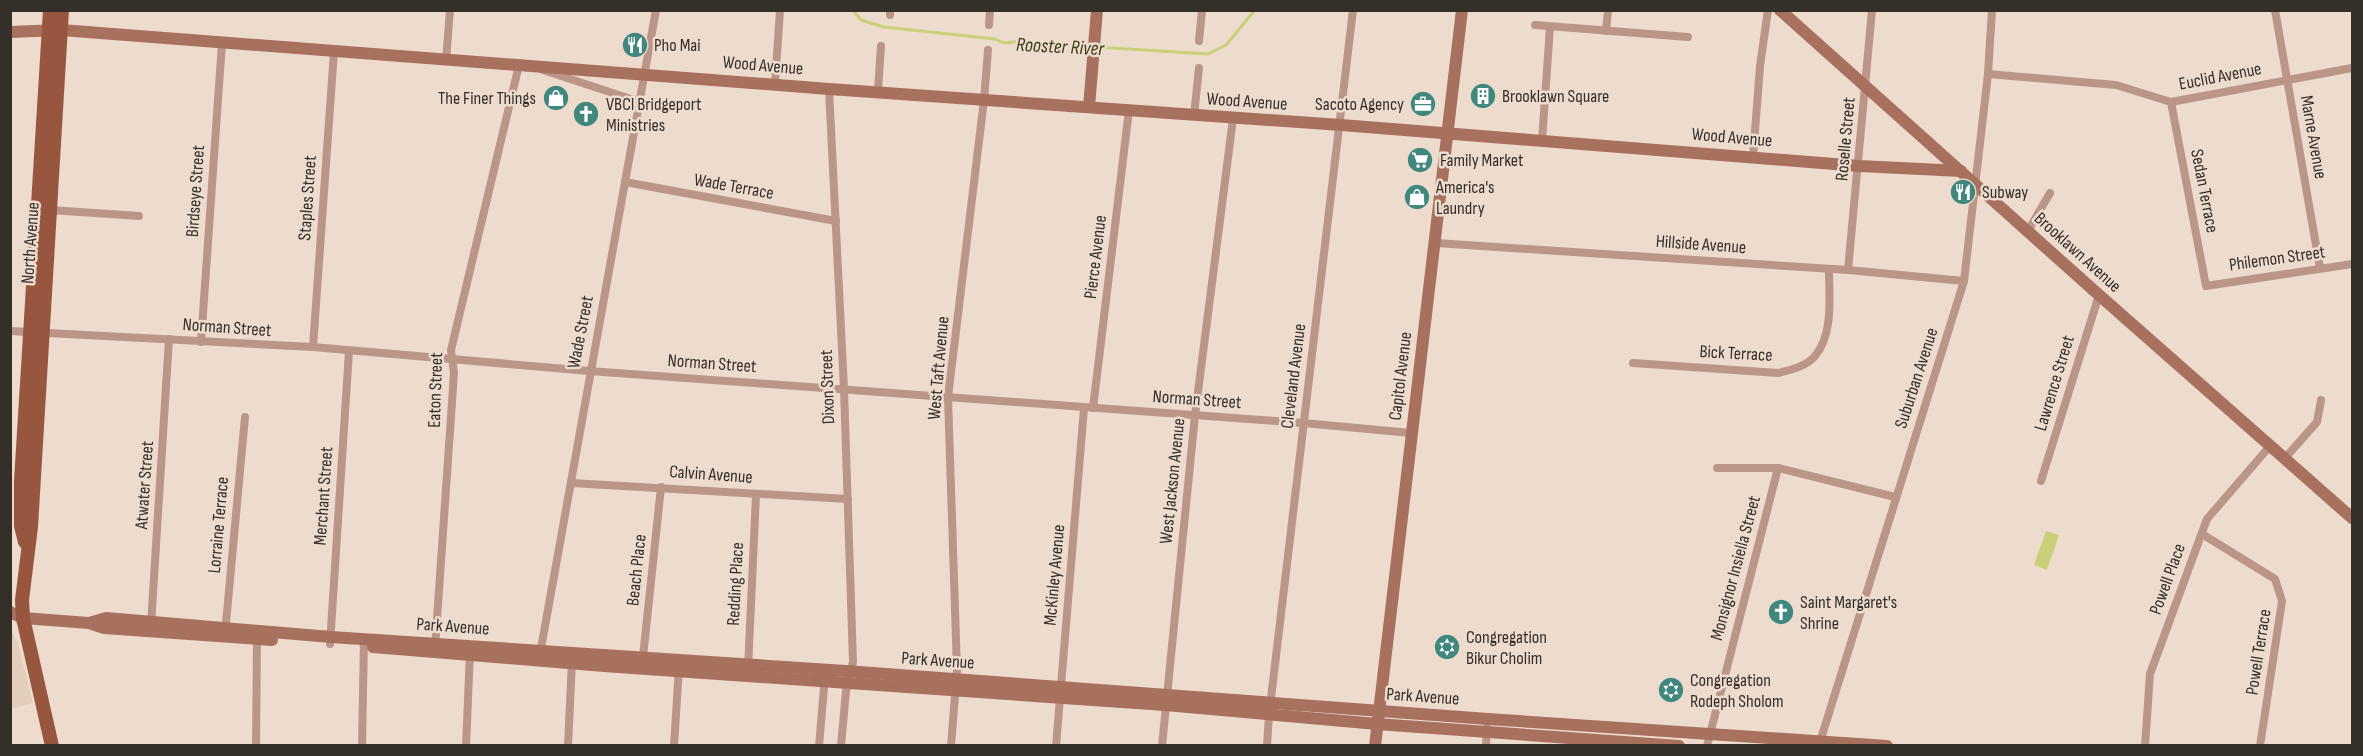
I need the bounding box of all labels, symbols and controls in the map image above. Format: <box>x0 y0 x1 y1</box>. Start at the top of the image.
restaurant icon: Pho Mai <box>620 30 650 60</box>
water label: Rooster River <box>1015 33 1106 61</box>
place label: Pho Mai <box>654 35 701 56</box>
street label: Wood Avenue <box>722 52 804 79</box>
street label: Euclid Avenue <box>2177 58 2263 95</box>
building icon: Brooklawn Square <box>1468 81 1498 111</box>
shop icon: The Finer Things <box>541 83 571 113</box>
place label: Brooklawn Square <box>1502 86 1609 107</box>
place label: The Finer Things <box>438 88 536 109</box>
street label: Wood Avenue <box>1206 88 1288 115</box>
office icon: Sacoto Agency <box>1408 89 1438 119</box>
place label: VBCI Bridgeport Ministries <box>606 94 702 136</box>
place label: Sacoto Agency <box>1315 94 1404 115</box>
street label: Marne Avenue <box>2296 94 2331 181</box>
street label: Roselle Street <box>1831 96 1860 182</box>
church icon: VBCI Bridgeport Ministries <box>571 99 601 129</box>
street label: Wood Avenue <box>1691 124 1773 151</box>
street label: Birdseye Street <box>182 144 209 238</box>
supermarket icon: Family Market <box>1405 145 1435 175</box>
street label: Sedan Terrace <box>2186 148 2223 235</box>
place label: Family Market <box>1440 150 1524 171</box>
street label: Staples Street <box>294 154 321 241</box>
street label: Wade Terrace <box>692 169 775 204</box>
place label: America's Laundry <box>1435 177 1495 219</box>
restaurant icon: Subway <box>1948 177 1978 207</box>
shop icon: America's Laundry <box>1402 182 1432 212</box>
place label: Subway <box>1982 182 2028 203</box>
street label: North Avenue <box>17 201 44 285</box>
street label: Brooklawn Avenue <box>2030 208 2125 297</box>
street label: Pierce Avenue <box>1080 214 1111 300</box>
street label: Hillside Avenue <box>1655 231 1747 258</box>
street label: Philemon Street <box>2228 241 2327 276</box>
street label: Wade Street <box>563 293 598 370</box>
street label: Norman Street <box>182 314 273 341</box>
street label: West Taft Avenue <box>924 315 953 421</box>
street label: Cleveland Avenue <box>1277 322 1310 430</box>
street label: Suburban Avenue <box>1890 325 1943 431</box>
street label: Capitol Avenue <box>1385 331 1416 422</box>
street label: Lawrence Street <box>2030 332 2079 433</box>
street label: Bick Terrace <box>1699 341 1773 366</box>
street label: Dixon Street <box>816 349 839 425</box>
street label: Norman Street <box>667 350 758 377</box>
street label: Eaton Street <box>424 351 447 428</box>
street label: Norman Street <box>1152 386 1243 413</box>
street label: West Jackson Avenue <box>1155 417 1190 545</box>
street label: Atwater Street <box>131 440 158 531</box>
street label: Merchant Street <box>310 446 337 546</box>
street label: Calvin Avenue <box>669 461 753 488</box>
street label: Lorraine Terrace <box>204 476 233 574</box>
street label: Monsignor Insiella Street <box>1706 493 1765 643</box>
street label: McKinley Avenue <box>1040 524 1069 626</box>
street label: Beach Place <box>622 533 651 607</box>
street label: Powell Place <box>2145 541 2190 618</box>
street label: Redding Place <box>723 542 748 626</box>
place label: Saint Margaret's Shrine <box>1800 592 1897 634</box>
church icon: Saint Margaret's Shrine <box>1766 597 1796 627</box>
street label: Powell Terrace <box>2241 608 2276 696</box>
street label: Park Avenue <box>416 613 490 640</box>
place label: Congregation Bikur Cholim <box>1466 627 1547 669</box>
synagogue icon: Congregation Bikur Cholim <box>1432 632 1462 662</box>
street label: Park Avenue <box>901 647 975 674</box>
place label: Congregation Rodeph Sholom <box>1690 670 1784 712</box>
synagogue icon: Congregation Rodeph Sholom <box>1656 675 1686 705</box>
street label: Park Avenue <box>1386 683 1460 710</box>

